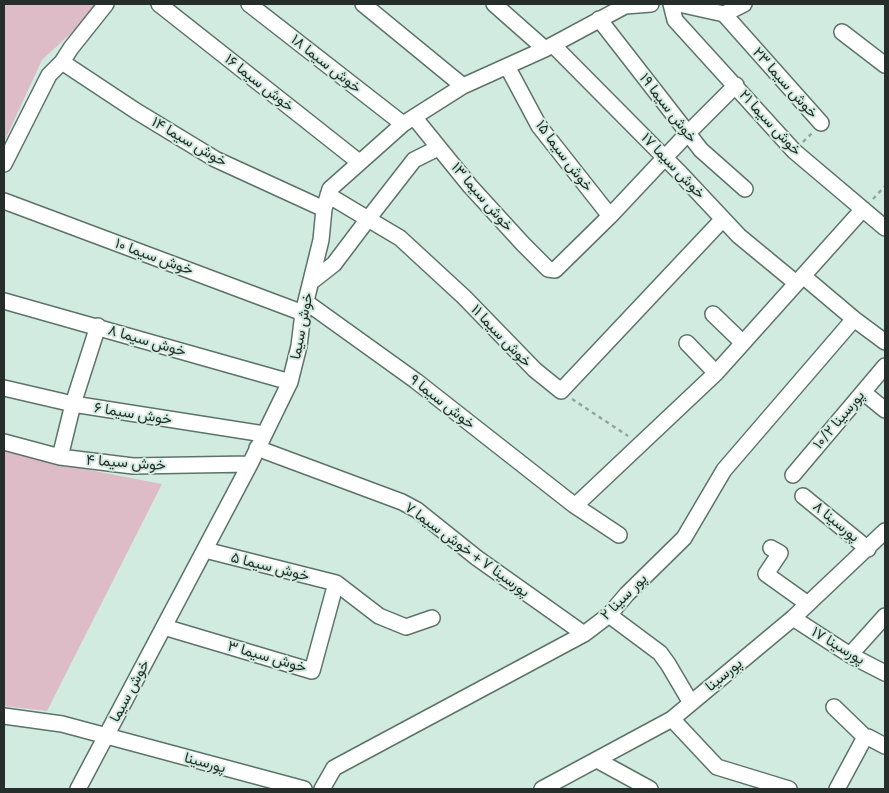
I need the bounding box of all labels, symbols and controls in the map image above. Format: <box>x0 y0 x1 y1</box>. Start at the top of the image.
street label: خوش سیما ۱۸ <box>287 31 365 97</box>
street label: خوش سیما ۲۳ <box>749 44 821 122</box>
street label: خوش سیما ۱۶ <box>221 50 297 116</box>
street label: خوش سیما ۱۹ <box>635 70 701 146</box>
street label: خوش سیما ۲۱ <box>735 86 805 160</box>
street label: خوش سیما ۱۴ <box>148 113 230 171</box>
street label: خوش سیما ۱۵ <box>531 117 597 195</box>
street label: خوش سیما ۱۷ <box>637 129 709 203</box>
street label: خوش سیما ۱۳ <box>447 159 517 235</box>
street label: خوش سیما ۱۰ <box>112 235 196 279</box>
street label: خوش سیما <box>287 291 317 361</box>
street label: خوش سیما ۱۱ <box>467 301 535 371</box>
street label: خوش سیما ۸ <box>106 321 188 361</box>
street label: خوش سیما ۹ <box>405 371 479 433</box>
street label: پورسینا ۱۰/۲ <box>809 387 869 453</box>
street label: خوش سیما ۶ <box>93 399 173 429</box>
street label: خوش سیما ۴ <box>86 451 166 475</box>
street label: پورسینا ۸ <box>809 498 863 546</box>
street label: پورسینا ۷ + خوش سیما ۷ <box>401 499 533 601</box>
street label: خوش سیما ۵ <box>229 549 311 585</box>
street label: پور سینا ۲ <box>597 570 651 624</box>
street label: پورسینا ۱۷ <box>808 623 868 669</box>
street label: خوش سیما ۳ <box>225 637 309 677</box>
street label: پورسینا <box>702 654 746 696</box>
street label: خوش سیما <box>106 657 154 725</box>
street label: پورسینا <box>182 749 228 777</box>

